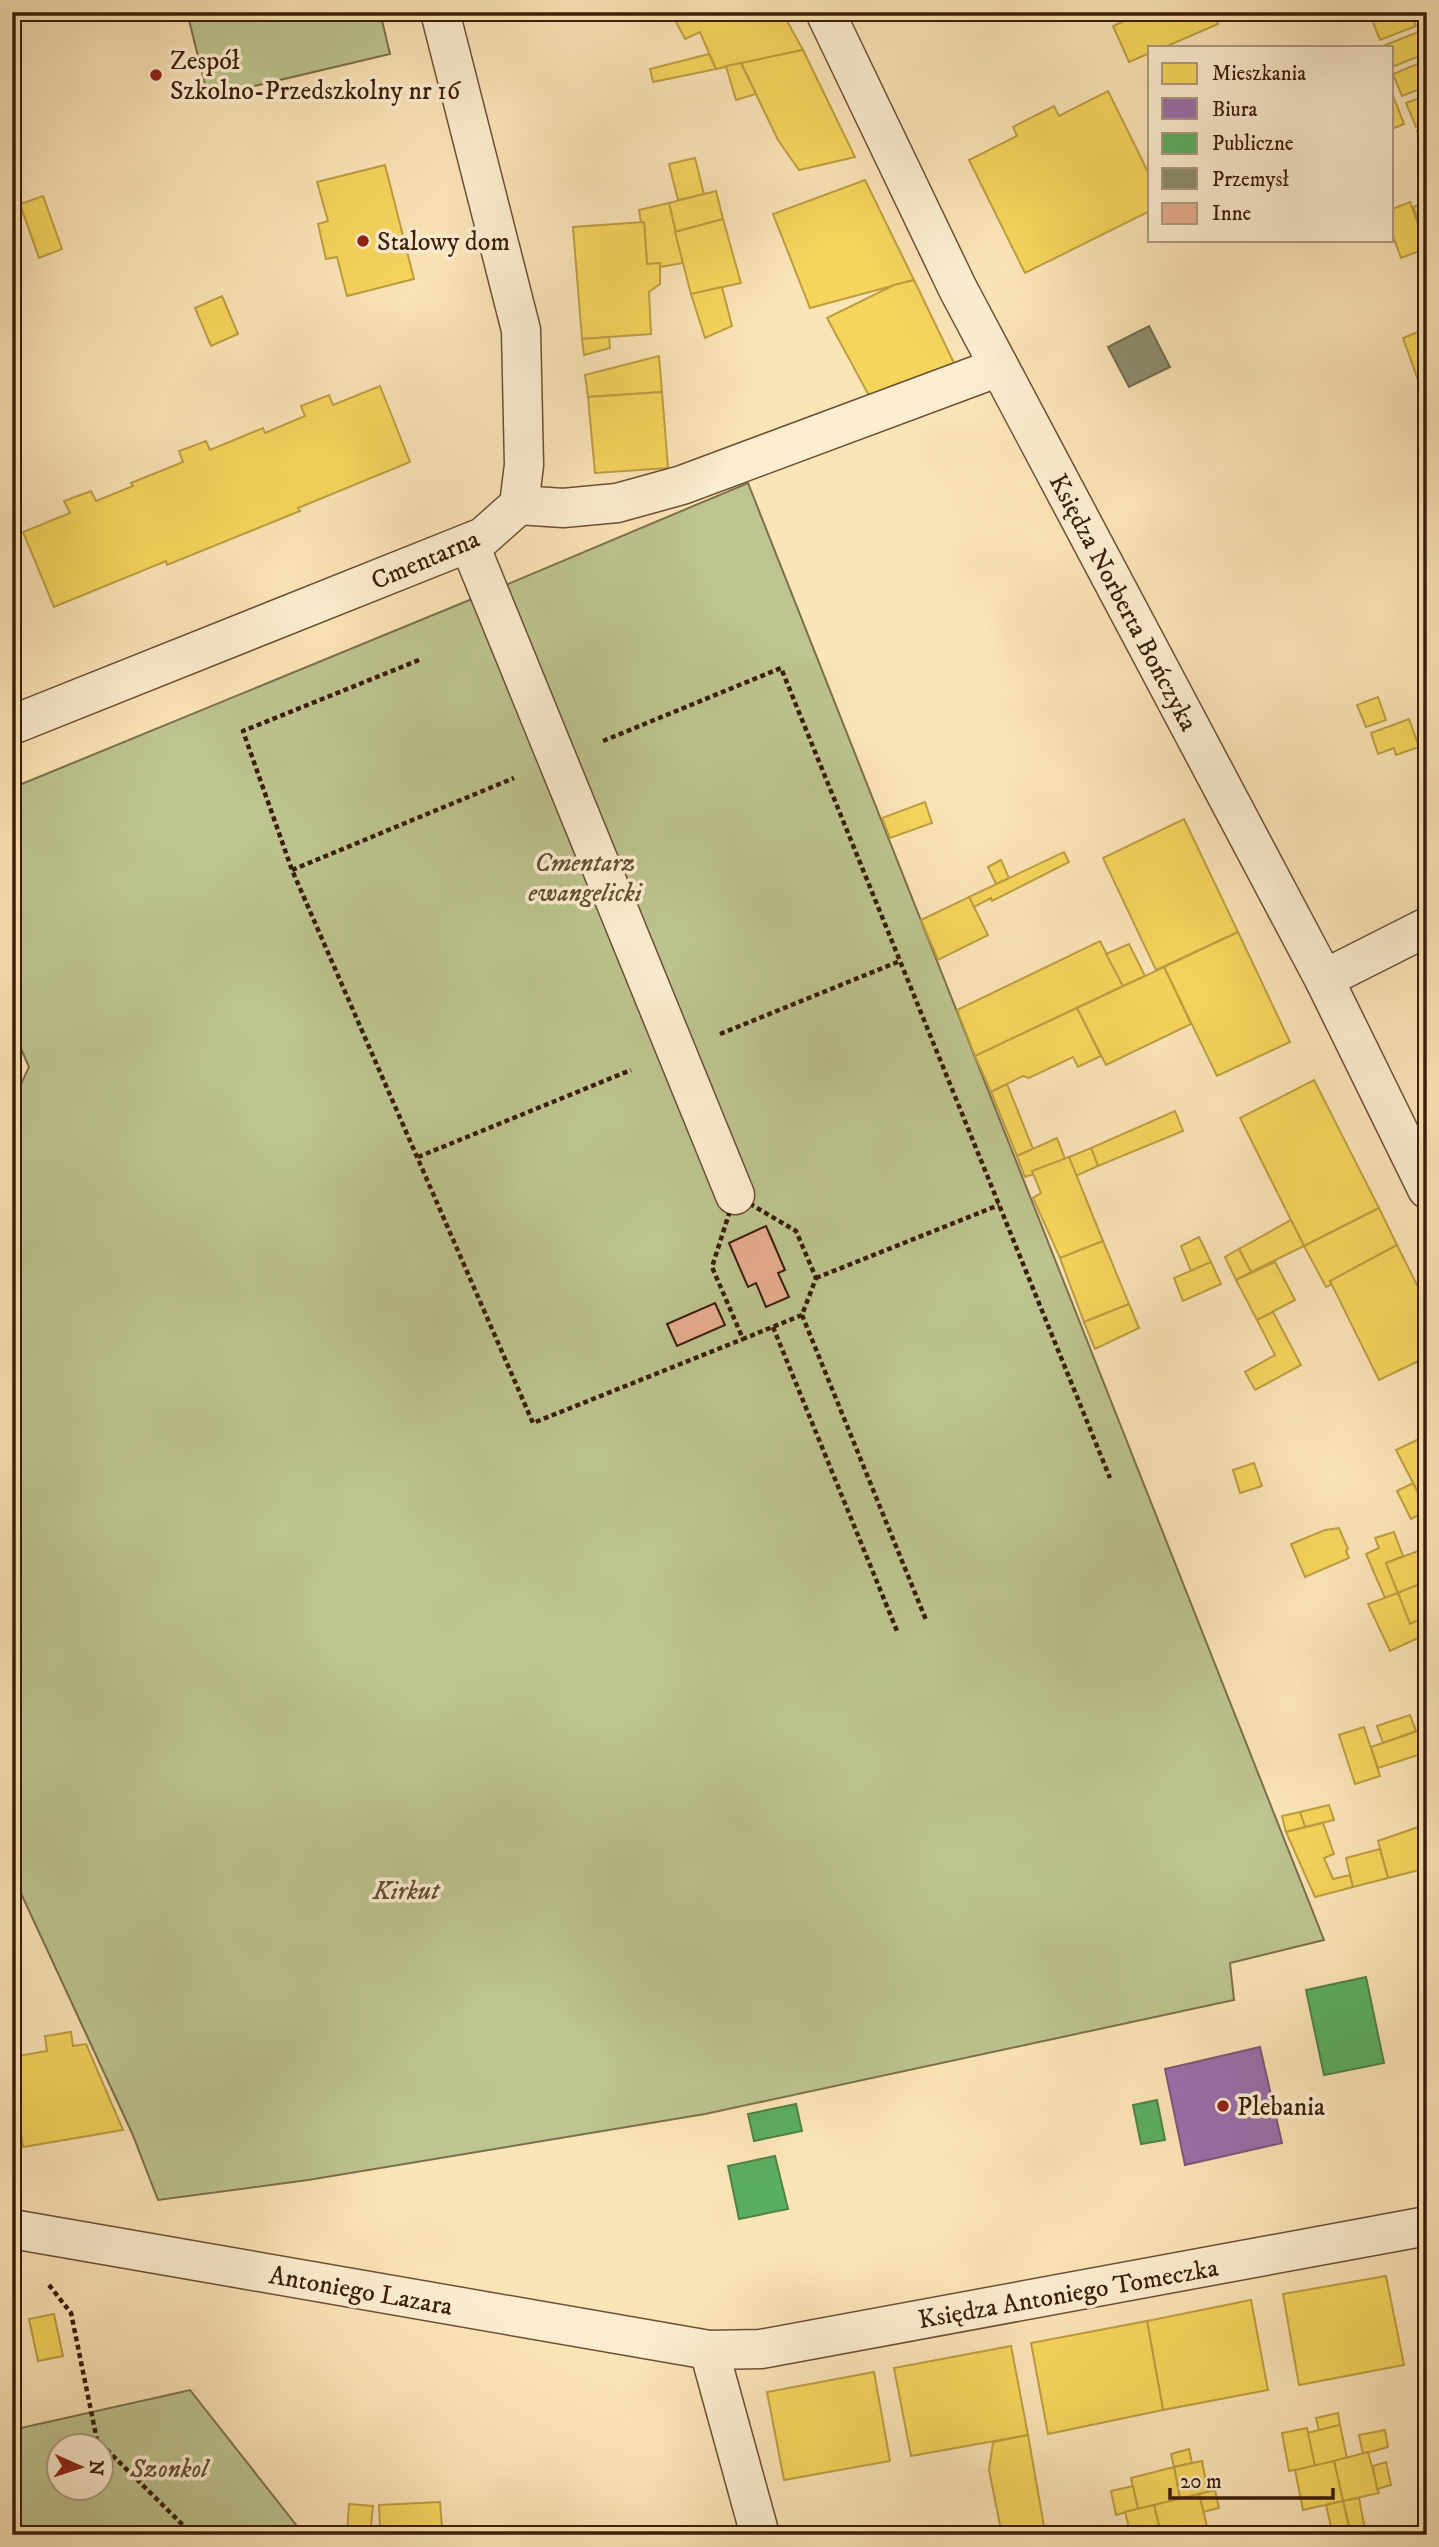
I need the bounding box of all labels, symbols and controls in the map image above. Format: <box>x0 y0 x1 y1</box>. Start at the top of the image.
place label: Zespół Szkolno-Przedszkolny nr 16 <box>170 45 462 108</box>
legend <box>1148 46 1394 242</box>
text: Mieszkania <box>1212 61 1306 87</box>
marker: Zespół Szkolno-Przedszkolny nr 16 <box>148 67 164 83</box>
text: Biura <box>1212 97 1257 123</box>
text: Publiczne <box>1212 131 1294 157</box>
text: Przemysł <box>1212 167 1289 193</box>
text: Inne <box>1212 201 1252 227</box>
place label: Stalowy dom <box>377 226 510 259</box>
marker: Stalowy dom <box>355 233 371 249</box>
street label: Księdza Norberta Bończyka <box>1041 468 1205 737</box>
street label: Cmentarna <box>366 523 485 598</box>
park label: Cmentarz ewangelicki <box>528 847 644 910</box>
park label: Kirkut <box>372 1875 441 1908</box>
place label: Plebania <box>1237 2091 1325 2124</box>
marker: Plebania <box>1215 2098 1231 2114</box>
street label: Księdza Antoniego Tomeczka <box>916 2252 1221 2337</box>
street label: Antoniego Lazara <box>266 2259 455 2324</box>
north arrow <box>46 2432 116 2502</box>
park label: Szonkol <box>129 2453 211 2486</box>
scale bar <box>1170 2456 1332 2500</box>
text: N <box>84 2459 107 2477</box>
text: 20 m <box>1180 2469 1222 2495</box>

